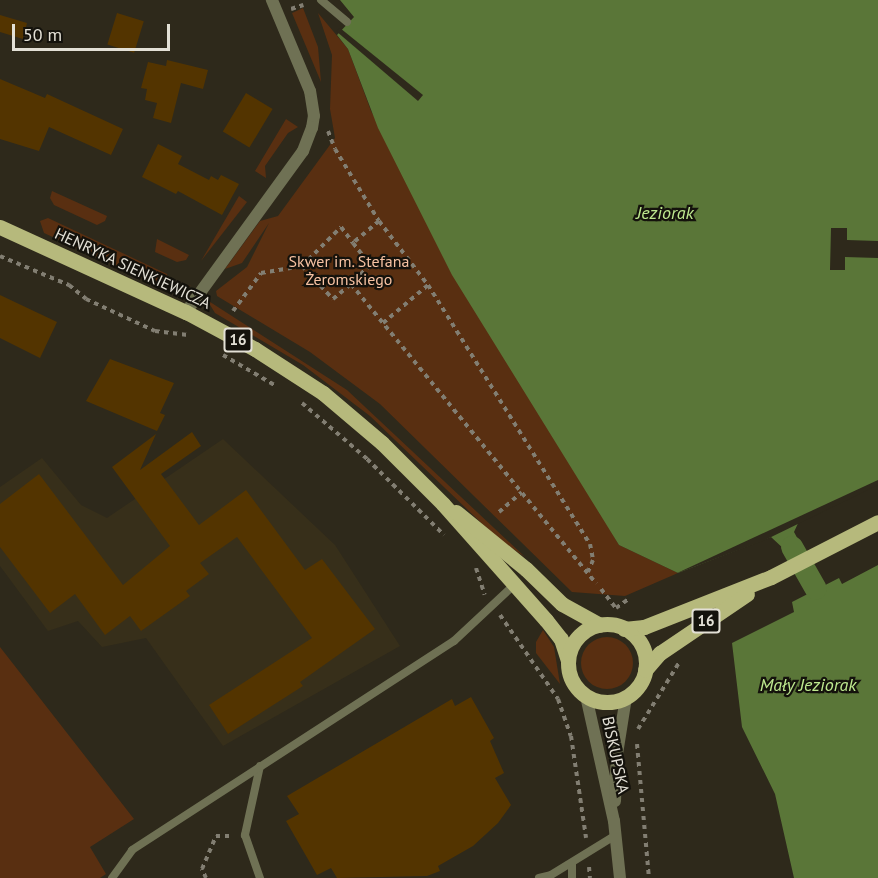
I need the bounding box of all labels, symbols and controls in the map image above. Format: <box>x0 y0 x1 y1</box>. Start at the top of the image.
scale bar <box>15 12 172 50</box>
text: 50 m <box>23 23 62 46</box>
water label: Jeziorak <box>636 202 694 224</box>
street label: HENRYKA SIENKIEWICZA <box>52 223 214 313</box>
park label: Skwer im. Stefana Żeromskiego <box>288 251 410 289</box>
road number: 16 <box>223 328 253 352</box>
road number: 16 <box>691 609 721 633</box>
water label: Mały Jeziorak <box>759 674 857 696</box>
street label: BISKUPSKA <box>598 714 634 796</box>

